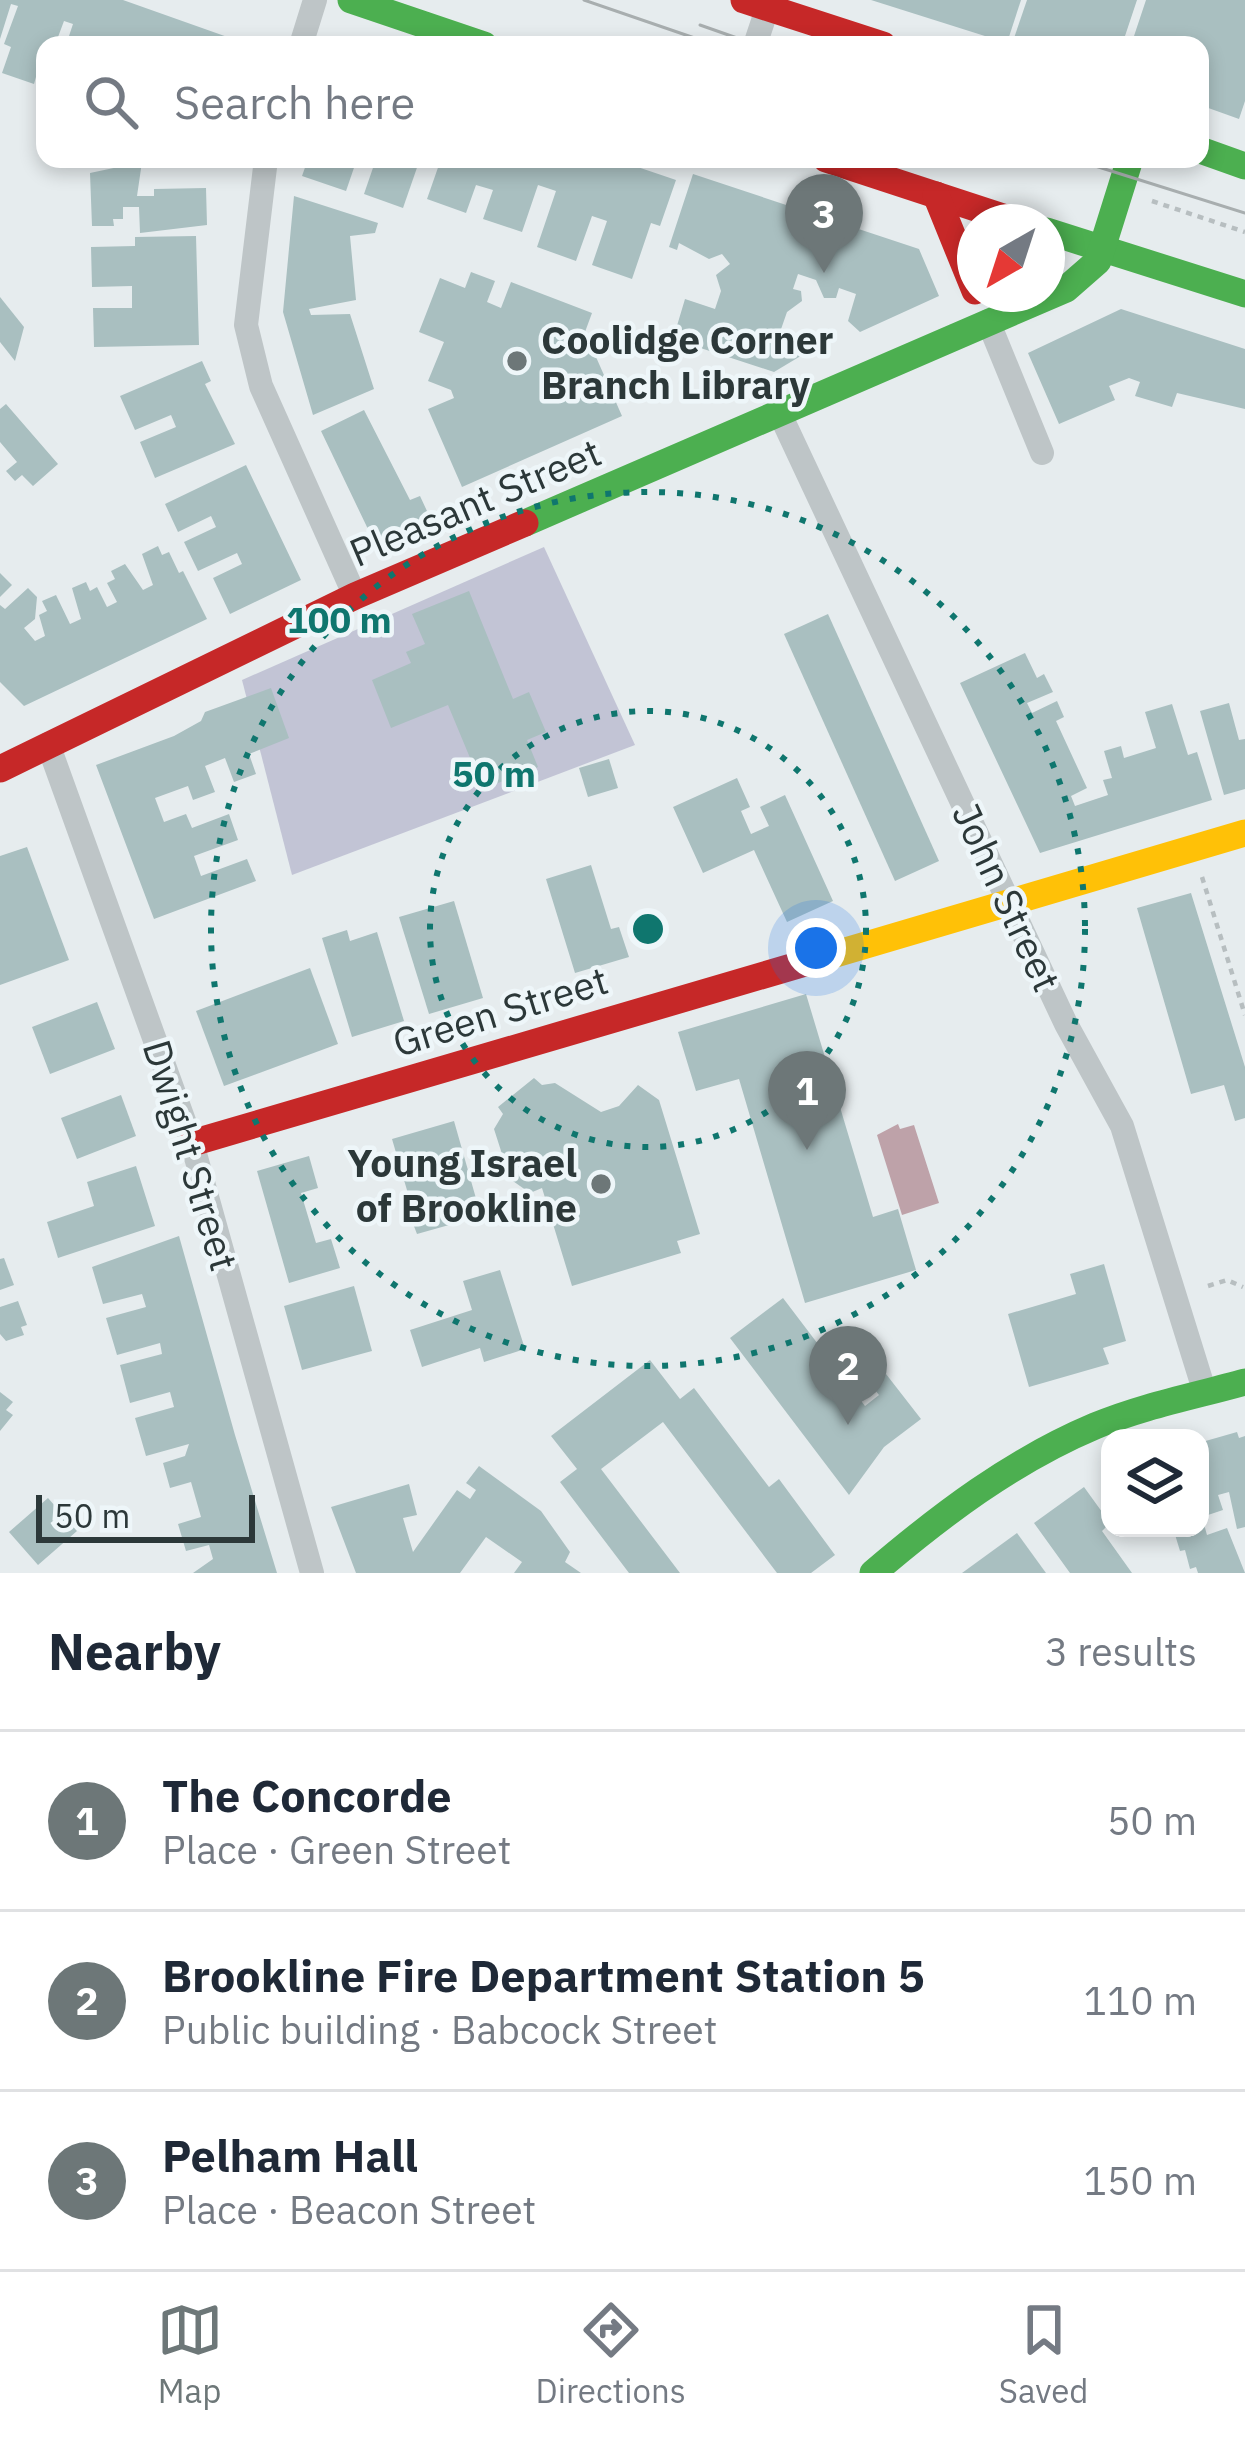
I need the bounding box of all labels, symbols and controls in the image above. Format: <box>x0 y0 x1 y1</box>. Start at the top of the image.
search box <box>36 36 1209 168</box>
icon: search <box>78 69 144 135</box>
text: Search here <box>174 73 415 131</box>
pin: 3 <box>785 174 863 273</box>
north arrow <box>957 204 1065 312</box>
place label: Coolidge Corner Branch Library <box>541 314 834 410</box>
marker: Coolidge Corner Branch Library <box>504 348 530 374</box>
street label: Pleasant Street <box>342 426 608 578</box>
text: 100 m <box>286 596 392 643</box>
text: 50 m <box>452 750 536 797</box>
street label: John Street <box>941 795 1073 999</box>
centre of rings <box>627 908 669 950</box>
your location <box>786 918 846 978</box>
street label: Green Street <box>386 954 614 1068</box>
street label: Dwight Street <box>132 1034 250 1276</box>
pin: 1 <box>768 1051 846 1150</box>
place label: Young Israel of Brookline <box>347 1137 577 1233</box>
marker: Young Israel of Brookline <box>588 1171 614 1197</box>
pin: 2 <box>809 1326 887 1425</box>
map controls <box>1101 1429 1209 1537</box>
button: layers <box>1101 1429 1209 1537</box>
scale bar <box>36 1489 255 1542</box>
text: 50 m <box>54 1494 130 1537</box>
text: Nearby <box>48 1618 221 1684</box>
text: 3 results <box>1045 1626 1197 1677</box>
text: The Concorde <box>162 1766 452 1824</box>
text: 1 <box>75 1795 99 1846</box>
text: 50 m <box>1107 1795 1197 1846</box>
text: Place · Green Street <box>162 1824 511 1875</box>
text: Brookline Fire Department Station 5 <box>162 1946 925 2004</box>
text: 2 <box>75 1975 99 2026</box>
text: 110 m <box>1084 1975 1197 2026</box>
text: Public building · Babcock Street <box>162 2004 717 2055</box>
text: Pelham Hall <box>162 2126 418 2184</box>
text: 3 <box>75 2155 99 2206</box>
text: 150 m <box>1084 2155 1197 2206</box>
text: Place · Beacon Street <box>162 2184 536 2235</box>
tab: Map <box>157 2297 223 2412</box>
tab: Directions <box>536 2297 686 2412</box>
tab: Saved <box>999 2297 1088 2412</box>

